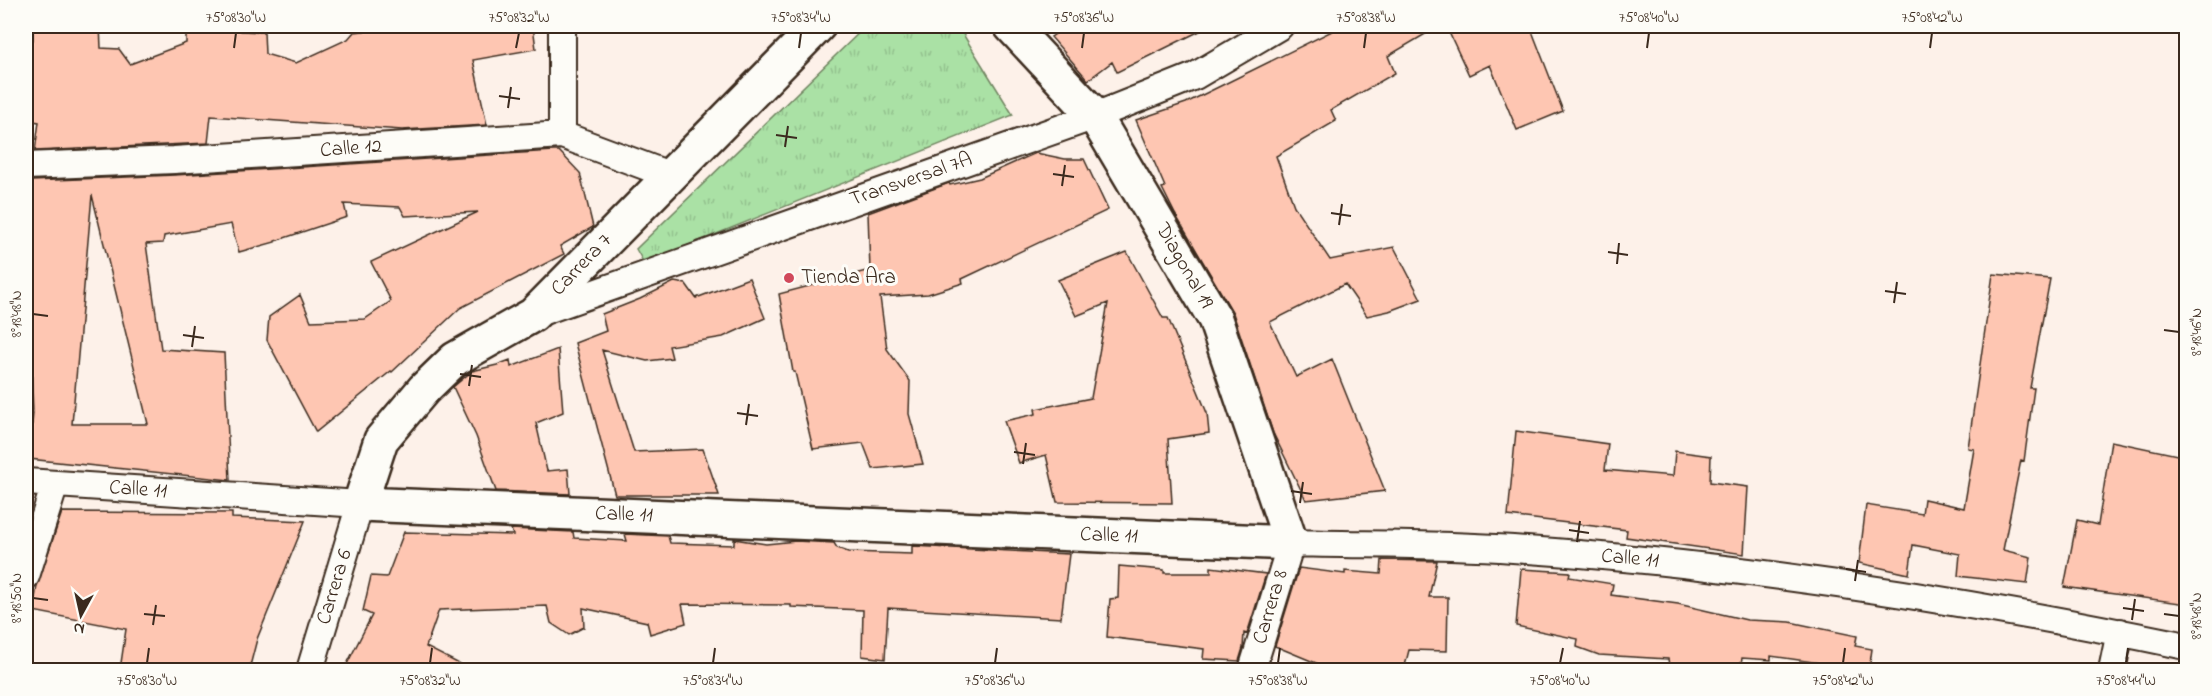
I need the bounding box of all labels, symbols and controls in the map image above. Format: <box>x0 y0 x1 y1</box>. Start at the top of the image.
text: 75°08'30"W <box>206 7 266 29</box>
text: 75°08'32"W <box>488 7 550 29</box>
text: 75°08'34"W <box>771 7 831 29</box>
text: 75°08'36"W <box>1054 7 1114 29</box>
text: 75°08'38"W <box>1336 7 1396 29</box>
text: 75°08'40"W <box>1619 7 1679 29</box>
text: 75°08'42"W <box>1901 7 1963 29</box>
street label: Calle 12 <box>319 132 383 166</box>
street label: Transversal 7A <box>846 145 976 215</box>
street label: Diagonal 19 <box>1145 217 1221 316</box>
street label: Carrera 7 <box>544 227 620 303</box>
place label: Tienda Ara <box>801 263 896 293</box>
marker: Tienda Ara <box>782 271 796 285</box>
text: 8°18'48"N <box>6 290 28 338</box>
text: 8°18'46"N <box>2186 308 2208 356</box>
street label: Calle 11 <box>108 473 168 507</box>
street label: Calle 11 <box>595 499 654 531</box>
street label: Calle 11 <box>1080 520 1139 552</box>
street label: Calle 11 <box>1600 542 1660 576</box>
street label: Carrera 6 <box>309 545 361 629</box>
street label: Carrera 8 <box>1246 566 1297 648</box>
text: 8°18'50"N <box>6 573 28 623</box>
north arrow <box>51 585 111 645</box>
text: 8°18'48"N <box>2186 592 2208 640</box>
text: N <box>72 615 86 641</box>
text: 75°08'30"W <box>117 670 177 692</box>
text: 75°08'32"W <box>399 670 461 692</box>
text: 75°08'34"W <box>683 670 743 692</box>
text: 75°08'36"W <box>965 670 1025 692</box>
text: 75°08'38"W <box>1248 670 1308 692</box>
text: 75°08'40"W <box>1530 670 1590 692</box>
text: 75°08'42"W <box>1812 670 1874 692</box>
text: 75°08'44"W <box>2096 670 2156 692</box>

